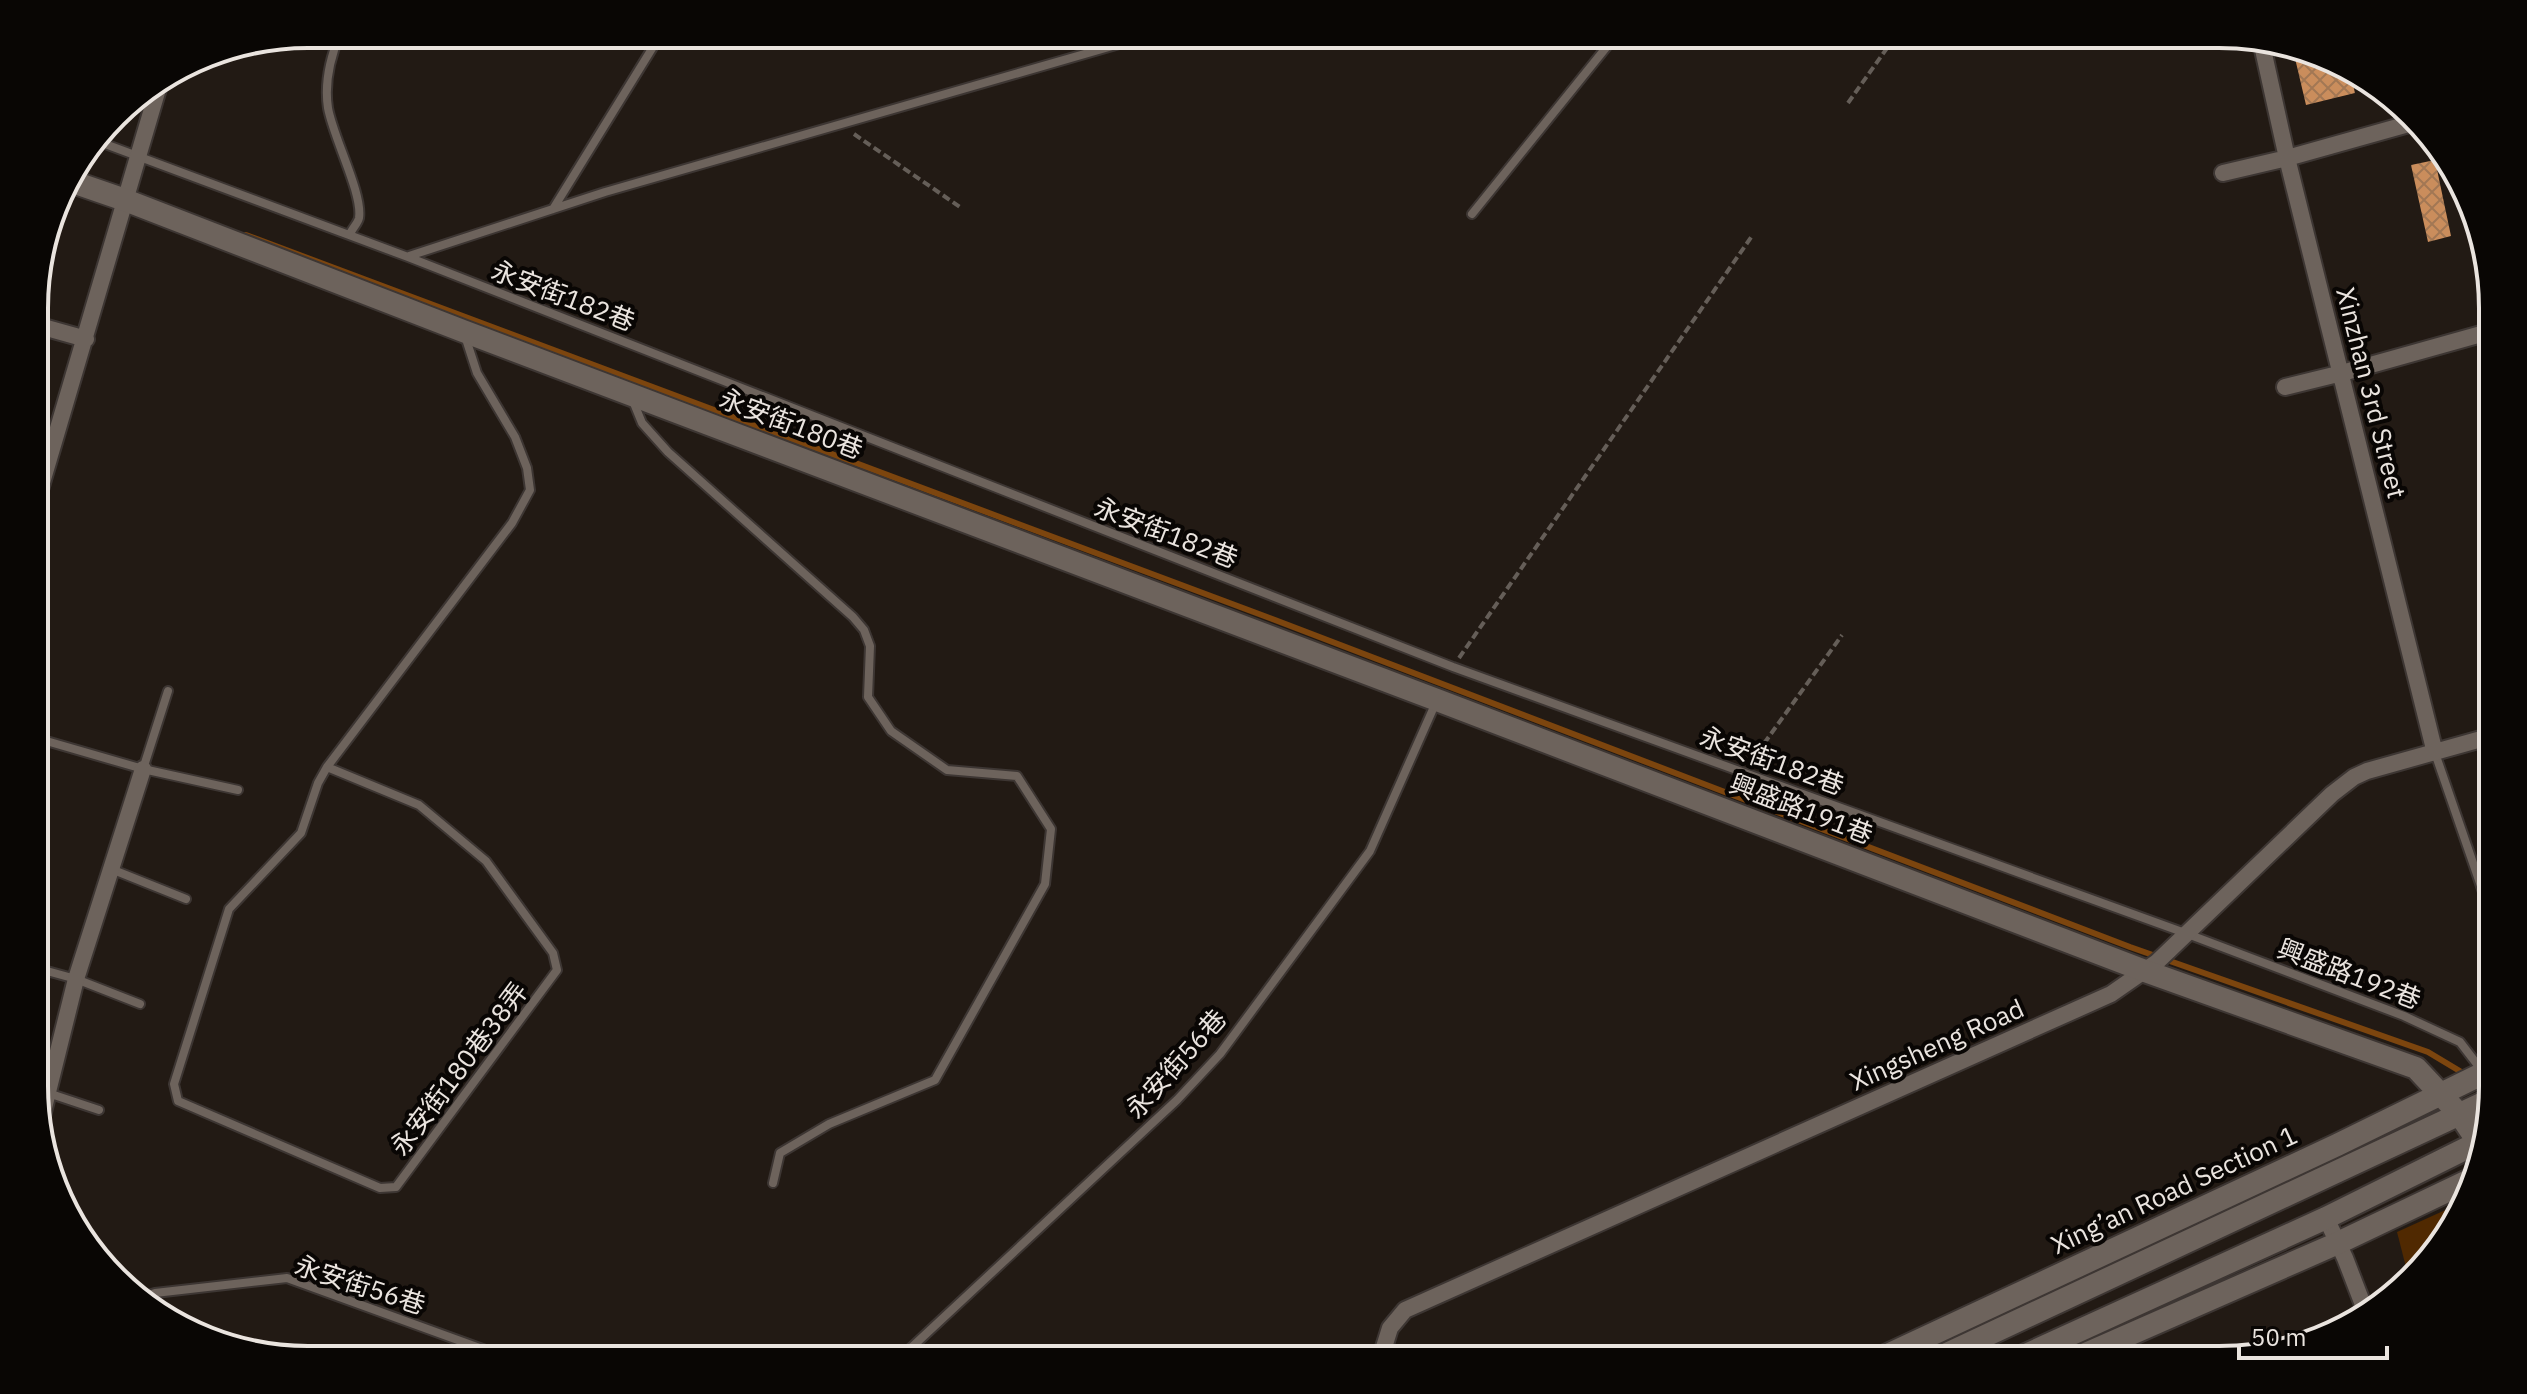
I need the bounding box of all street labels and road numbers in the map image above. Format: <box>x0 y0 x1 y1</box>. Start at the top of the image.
street label: 永安街182巷 <box>487 252 640 338</box>
street label: Xinzhan 3rd Street <box>2329 284 2415 502</box>
street label: 永安街180巷 <box>715 380 868 466</box>
street label: 永安街182巷 <box>1090 489 1243 575</box>
street label: 永安街182巷 <box>1696 718 1849 802</box>
street label: 興盛路191巷 <box>1725 765 1878 851</box>
street label: 興盛路192巷 <box>2273 930 2426 1016</box>
street label: 永安街180巷38弄 <box>382 975 534 1162</box>
street label: Xingsheng Road <box>1844 991 2029 1098</box>
street label: 永安街56巷 <box>1117 1002 1233 1125</box>
street label: Xing’an Road Section 1 <box>2045 1117 2302 1261</box>
street label: 永安街56巷 <box>291 1247 430 1321</box>

